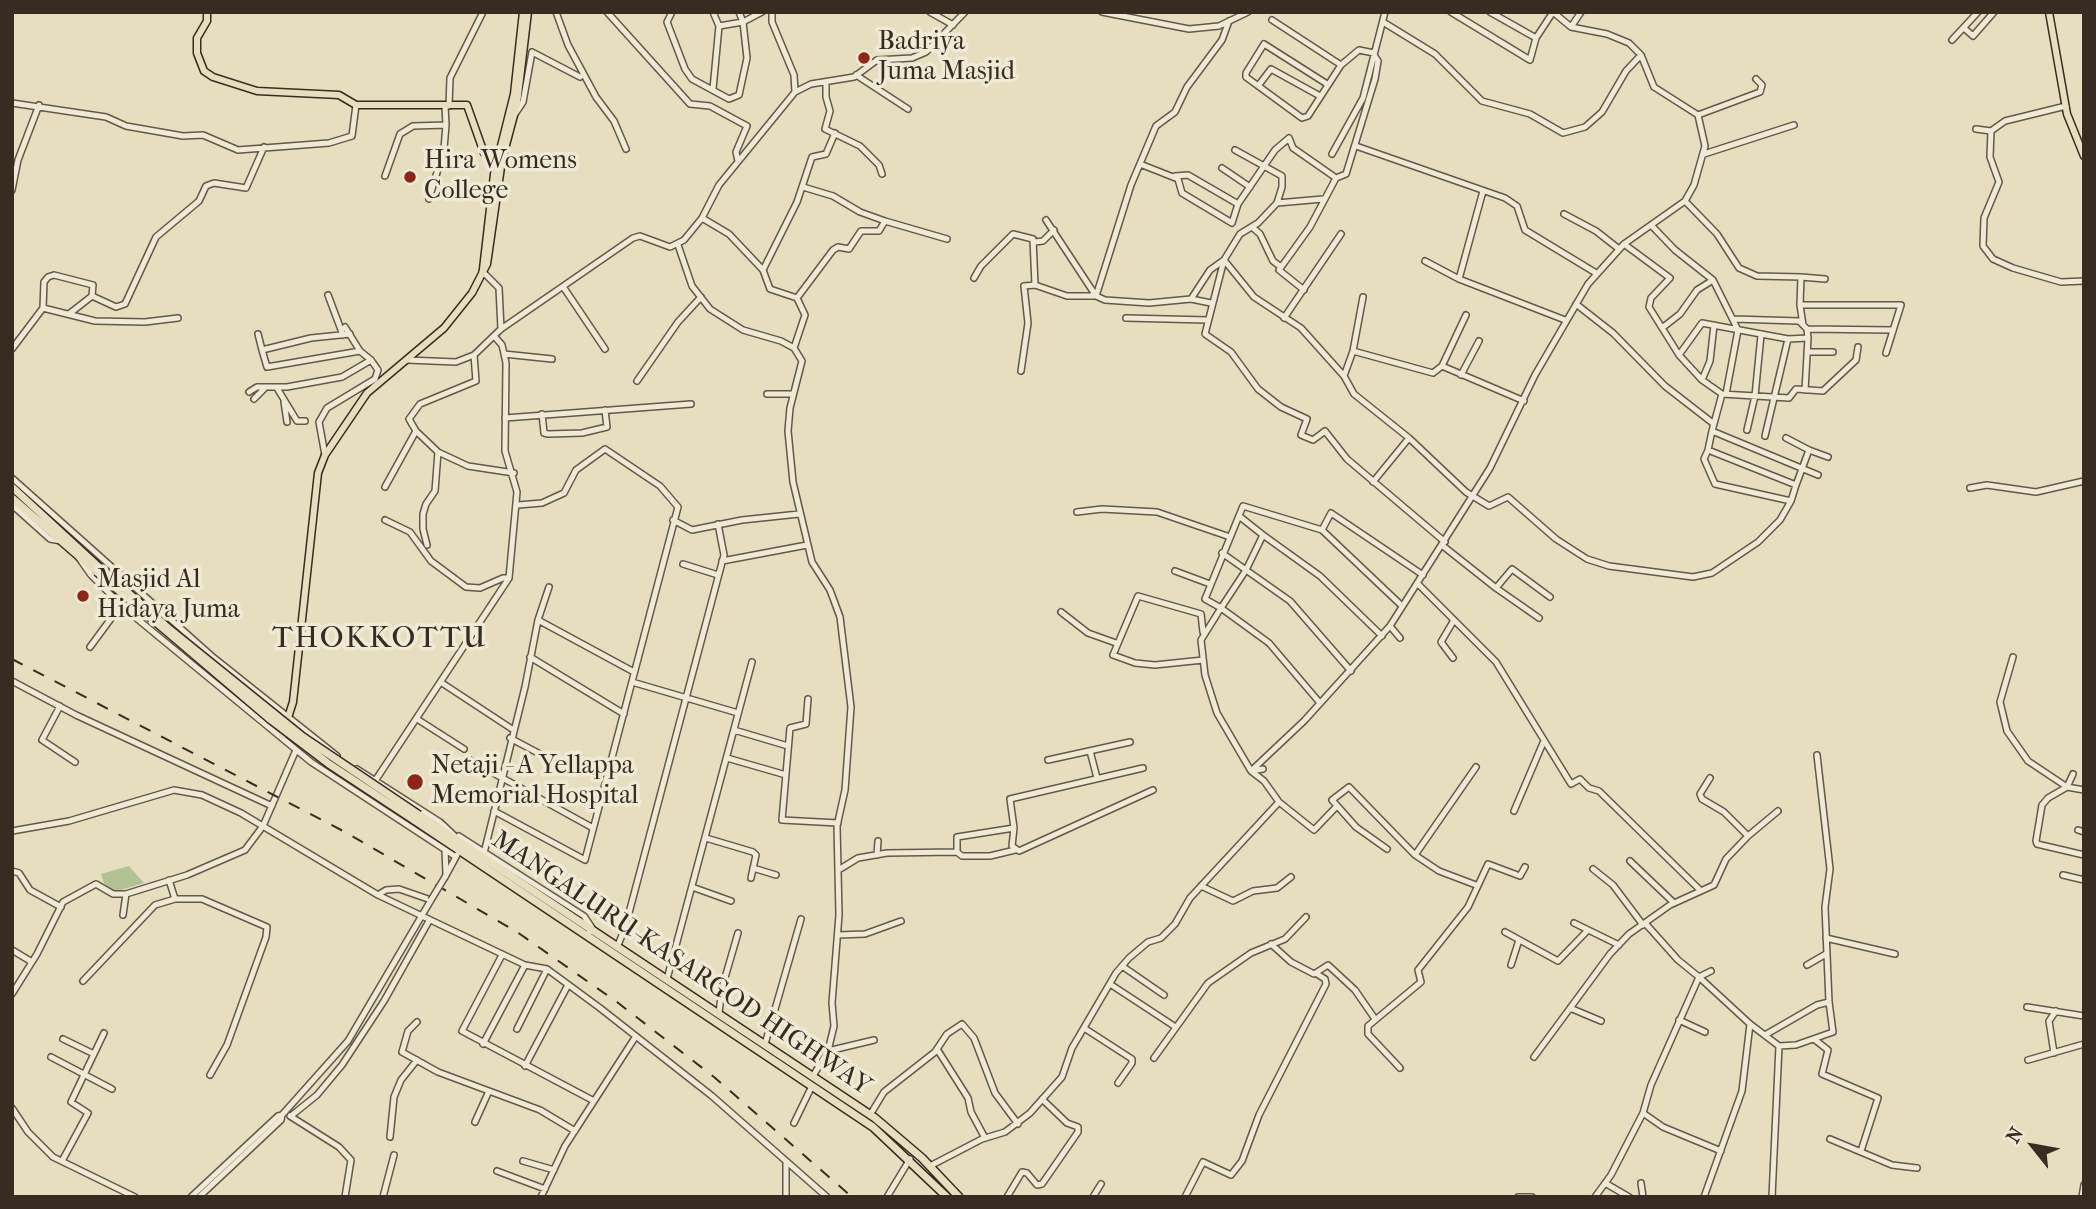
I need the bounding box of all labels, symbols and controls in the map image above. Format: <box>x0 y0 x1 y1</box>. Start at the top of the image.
place label: Badriya Juma Masjid <box>878 27 1015 88</box>
marker: Badriya Juma Masjid <box>856 50 872 66</box>
place label: Hira Womens College <box>424 146 577 208</box>
marker: Hira Womens College <box>402 169 418 185</box>
place label: Masjid Al Hidaya Juma <box>97 565 240 626</box>
marker: Masjid Al Hidaya Juma <box>75 588 91 604</box>
district label: THOKKOTTU <box>273 622 487 658</box>
place label: Netaji - A Yellappa Memorial Hospital <box>431 751 638 812</box>
marker: Netaji - A Yellappa Memorial Hospital <box>405 772 425 792</box>
street label: MANGALURU-KASARGOD HIGHWAY <box>485 825 877 1103</box>
north arrow <box>1998 1111 2068 1181</box>
text: N <box>2002 1123 2028 1147</box>

